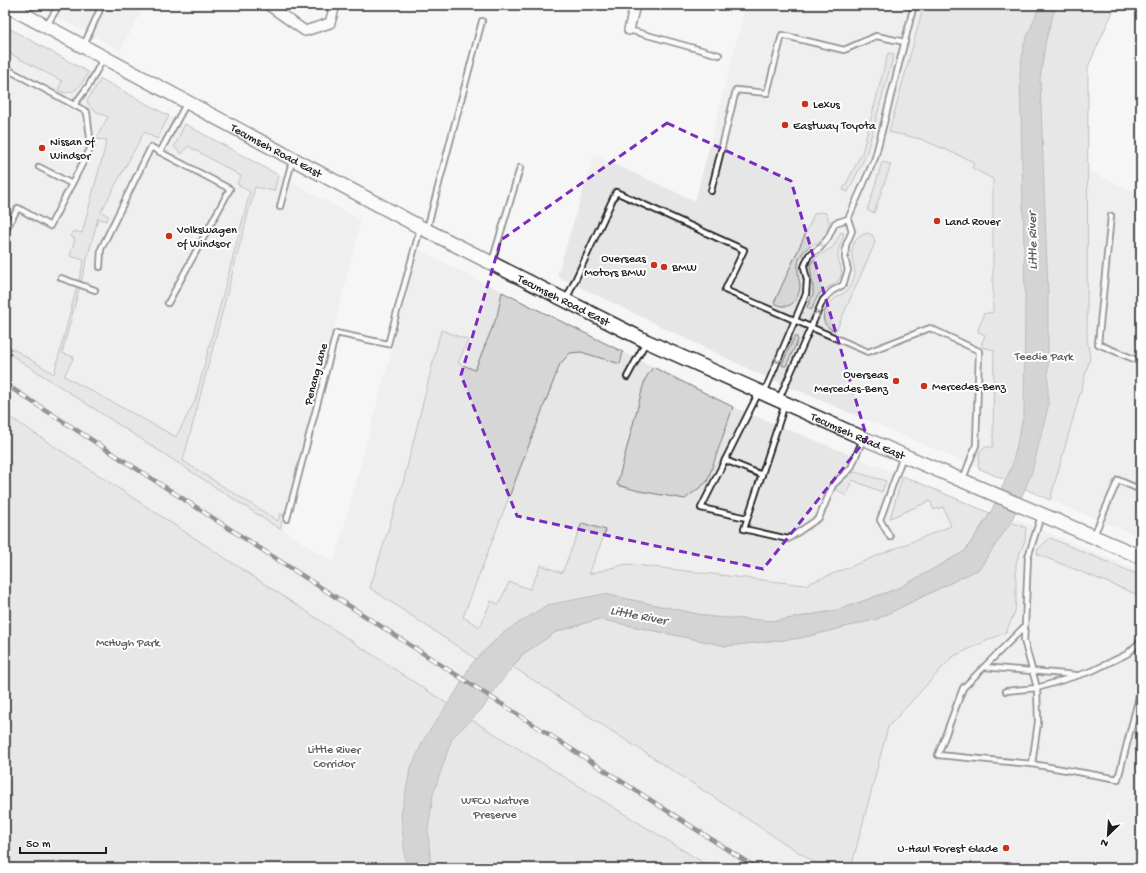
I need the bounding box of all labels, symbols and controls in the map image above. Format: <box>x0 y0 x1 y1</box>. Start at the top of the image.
marker: Lexus <box>800 99 810 109</box>
place label: Lexus <box>813 99 841 113</box>
marker: Eastway Toyota <box>780 120 790 130</box>
place label: Eastway Toyota <box>793 120 876 134</box>
street label: Tecumseh Road East <box>227 121 325 183</box>
place label: Nissan of Windsor <box>50 136 96 164</box>
marker: Nissan of Windsor <box>37 143 47 153</box>
water label: Little River <box>1025 210 1042 270</box>
marker: Land Rover <box>932 216 942 226</box>
place label: Land Rover <box>945 216 1002 230</box>
place label: Volkswagen of Windsor <box>176 224 237 252</box>
marker: Volkswagen of Windsor <box>164 231 174 241</box>
one-way arrow <box>820 239 828 247</box>
place label: Overseas Motors BMW <box>584 253 647 281</box>
marker: Overseas Motors BMW <box>649 260 659 270</box>
marker: BMW <box>659 262 669 272</box>
place label: BMW <box>671 262 697 276</box>
street label: Tecumseh Road East <box>514 272 613 331</box>
one-way arrow <box>812 311 820 318</box>
street label: Penang Lane <box>302 341 332 408</box>
park label: Teedie Park <box>1014 351 1075 365</box>
one-way arrow <box>774 357 782 364</box>
place label: Overseas Mercedes-Benz <box>814 369 889 397</box>
marker: Overseas Mercedes-Benz <box>891 376 901 386</box>
marker: Mercedes-Benz <box>919 381 929 391</box>
place label: Mercedes-Benz <box>932 381 1006 395</box>
street label: Tecumseh Road East <box>807 410 908 464</box>
water label: Little River <box>609 604 671 630</box>
park label: McHugh Park <box>96 637 162 651</box>
park label: Little River Corridor <box>307 744 362 772</box>
park label: WFCU Nature Preserve <box>461 795 530 823</box>
north arrow <box>1088 815 1128 855</box>
scale bar <box>20 829 106 855</box>
text: N <box>1099 835 1110 849</box>
text: 50 m <box>26 838 51 852</box>
place label: U-Haul Forest Glade <box>898 843 999 857</box>
marker: U-Haul Forest Glade <box>1001 843 1011 853</box>

